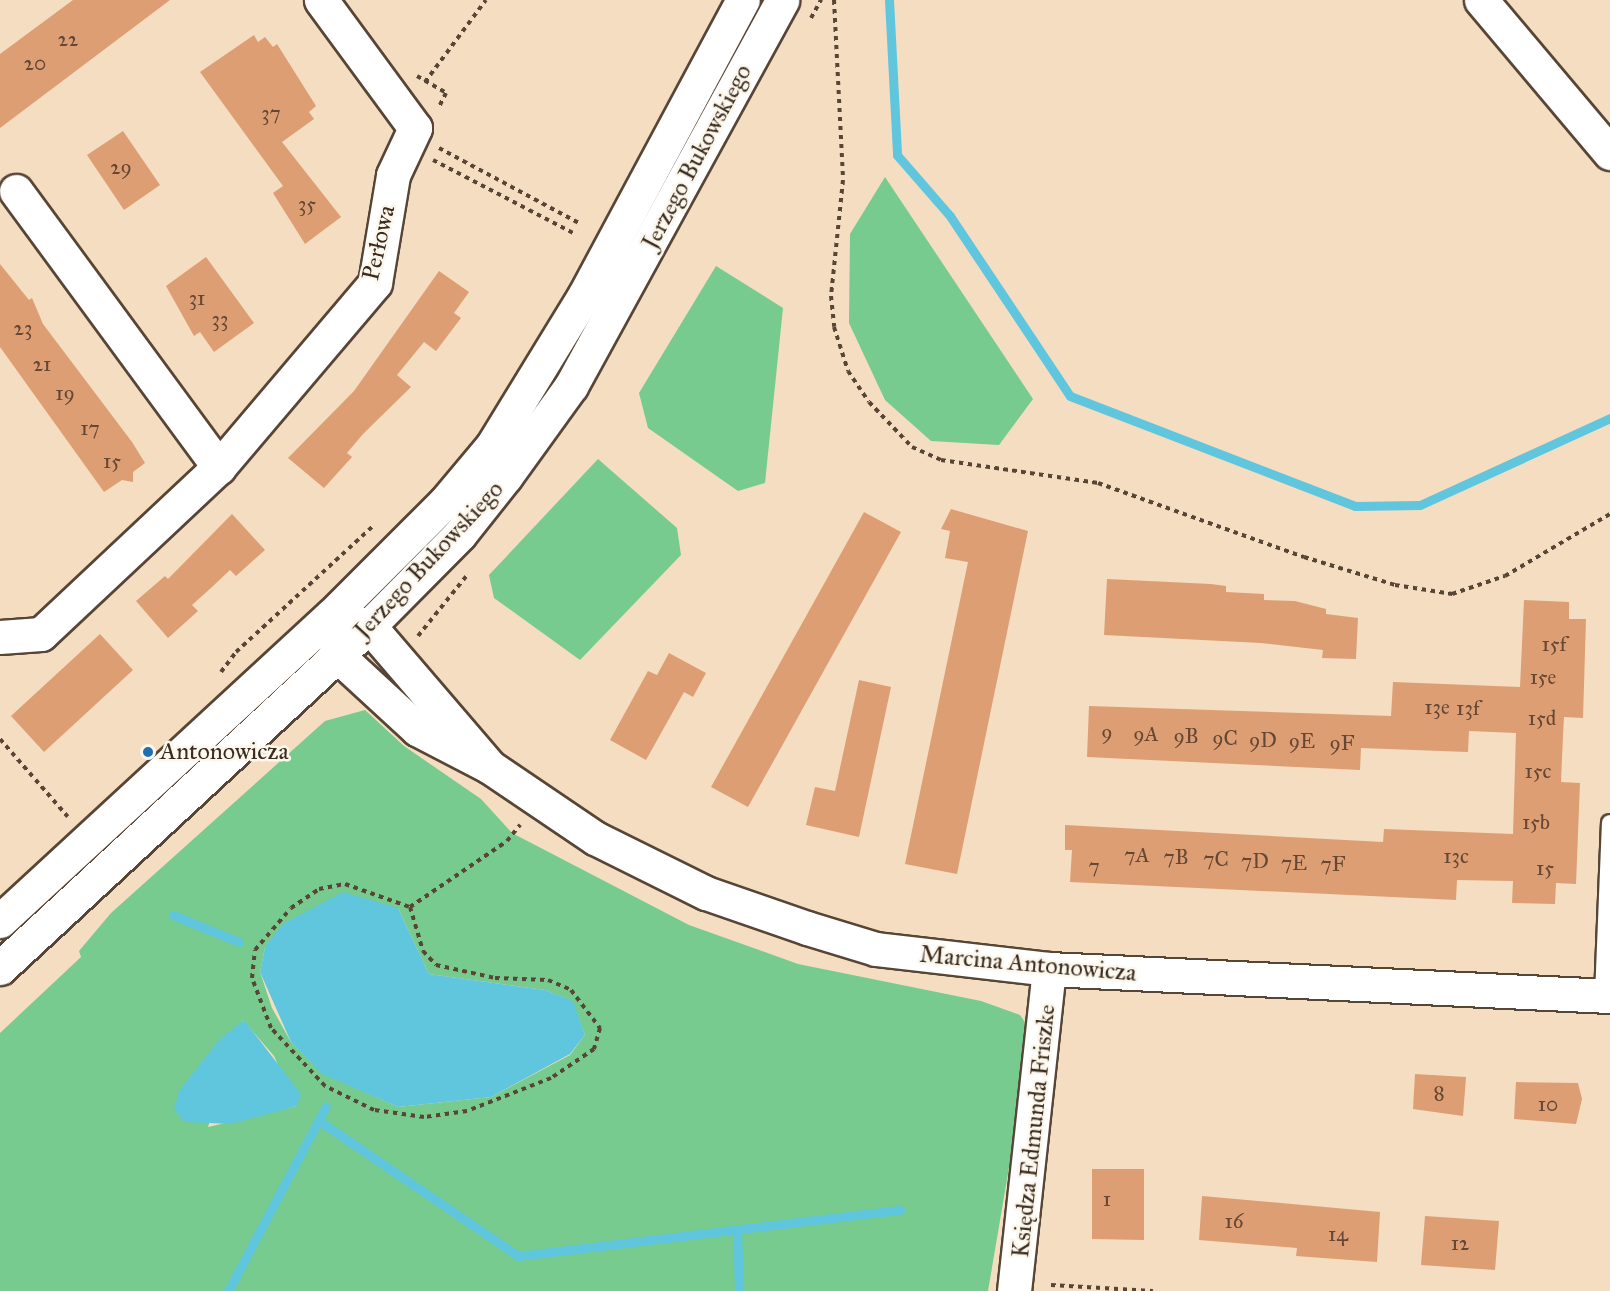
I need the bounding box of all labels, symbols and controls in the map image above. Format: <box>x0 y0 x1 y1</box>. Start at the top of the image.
house number: 22 <box>58 26 78 52</box>
house number: 20 <box>24 50 46 76</box>
street label: Jerzego Bukowskiego <box>636 60 758 254</box>
house number: 37 <box>261 100 281 126</box>
house number: 29 <box>110 154 132 180</box>
house number: 35 <box>298 191 316 217</box>
street label: Perłowa <box>356 203 402 283</box>
house number: 31 <box>189 285 205 311</box>
house number: 33 <box>212 306 228 332</box>
house number: 23 <box>14 315 32 341</box>
house number: 21 <box>33 351 51 377</box>
house number: 19 <box>55 380 75 406</box>
house number: 17 <box>80 415 100 441</box>
house number: 15 <box>103 448 121 474</box>
street label: Jerzego Bukowskiego <box>348 475 510 645</box>
house number: 15f <box>1542 631 1566 657</box>
house number: 15e <box>1530 664 1556 690</box>
house number: 13e <box>1424 694 1450 720</box>
house number: 13f <box>1456 695 1480 721</box>
house number: 15d <box>1528 705 1556 731</box>
house number: 9 <box>1101 719 1113 745</box>
house number: 9A <box>1133 721 1159 747</box>
house number: 9B <box>1173 723 1199 749</box>
house number: 9C <box>1212 725 1238 751</box>
house number: 9D <box>1249 727 1277 753</box>
house number: 9E <box>1289 728 1315 754</box>
house number: 9F <box>1329 730 1355 756</box>
place label: Antonowicza <box>160 738 289 766</box>
marker: Antonowicza <box>141 745 155 759</box>
house number: 15c <box>1525 758 1551 784</box>
house number: 15b <box>1522 809 1550 835</box>
house number: 7A <box>1124 842 1150 868</box>
house number: 13c <box>1443 843 1469 869</box>
house number: 7B <box>1163 844 1189 870</box>
house number: 7C <box>1203 846 1229 872</box>
house number: 7D <box>1241 848 1269 874</box>
house number: 7E <box>1281 850 1307 876</box>
house number: 7F <box>1321 851 1345 877</box>
house number: 7 <box>1088 853 1100 879</box>
house number: 15 <box>1536 855 1554 881</box>
street label: Marcina Antonowicza <box>918 940 1138 988</box>
street label: Księdza Edmunda Friszke <box>1006 1003 1062 1259</box>
house number: 8 <box>1433 1080 1445 1106</box>
house number: 10 <box>1538 1091 1558 1117</box>
house number: 1 <box>1103 1186 1111 1212</box>
house number: 16 <box>1224 1208 1244 1234</box>
house number: 14 <box>1328 1221 1348 1247</box>
house number: 12 <box>1451 1230 1469 1256</box>

